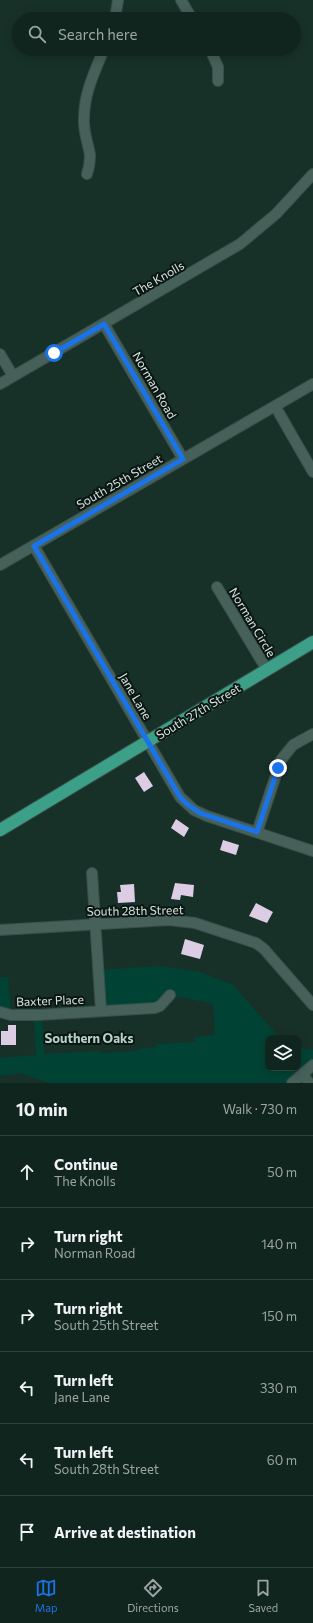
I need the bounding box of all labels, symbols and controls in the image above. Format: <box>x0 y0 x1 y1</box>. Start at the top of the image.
search box <box>12 12 301 56</box>
icon: search <box>26 23 48 45</box>
text: Search here <box>58 25 137 43</box>
street label: The Knolls <box>130 258 186 298</box>
route start <box>45 344 63 362</box>
street label: Norman Road <box>130 349 180 421</box>
street label: South 25th Street <box>74 451 164 511</box>
street label: Norman Circle <box>227 585 279 659</box>
street label: Jane Lane <box>116 670 155 722</box>
street label: South 27th Street <box>153 680 243 742</box>
route end <box>269 759 287 777</box>
street label: South 28th Street <box>86 902 184 918</box>
street label: Baxter Place <box>16 992 84 1008</box>
district label: Southern Oaks <box>44 1030 134 1046</box>
map controls <box>265 1035 301 1071</box>
button: layers <box>265 1035 301 1071</box>
text: 10 min <box>16 1099 68 1120</box>
text: Walk · 730 m <box>223 1101 297 1117</box>
text: Continue <box>54 1155 118 1173</box>
icon: ahead <box>16 1161 38 1183</box>
text: 50 m <box>267 1164 297 1180</box>
text: The Knolls <box>54 1173 116 1189</box>
text: Turn right <box>54 1227 123 1245</box>
icon: right <box>16 1233 38 1255</box>
text: 140 m <box>261 1236 297 1252</box>
text: Norman Road <box>54 1245 135 1261</box>
text: Turn right <box>54 1299 123 1317</box>
icon: right <box>16 1305 38 1327</box>
text: 150 m <box>262 1308 297 1324</box>
text: South 25th Street <box>54 1317 159 1333</box>
text: Turn left <box>54 1371 113 1389</box>
icon: left <box>16 1377 38 1399</box>
text: 330 m <box>260 1380 297 1396</box>
text: Jane Lane <box>54 1389 110 1405</box>
text: Turn left <box>54 1443 113 1461</box>
icon: left <box>16 1449 38 1471</box>
text: 60 m <box>267 1452 297 1468</box>
text: South 28th Street <box>54 1461 159 1477</box>
icon: arrive <box>16 1521 38 1543</box>
text: Arrive at destination <box>54 1523 196 1541</box>
tab: Map <box>35 1577 58 1614</box>
tab: Directions <box>127 1577 179 1614</box>
tab: Saved <box>248 1577 278 1614</box>

